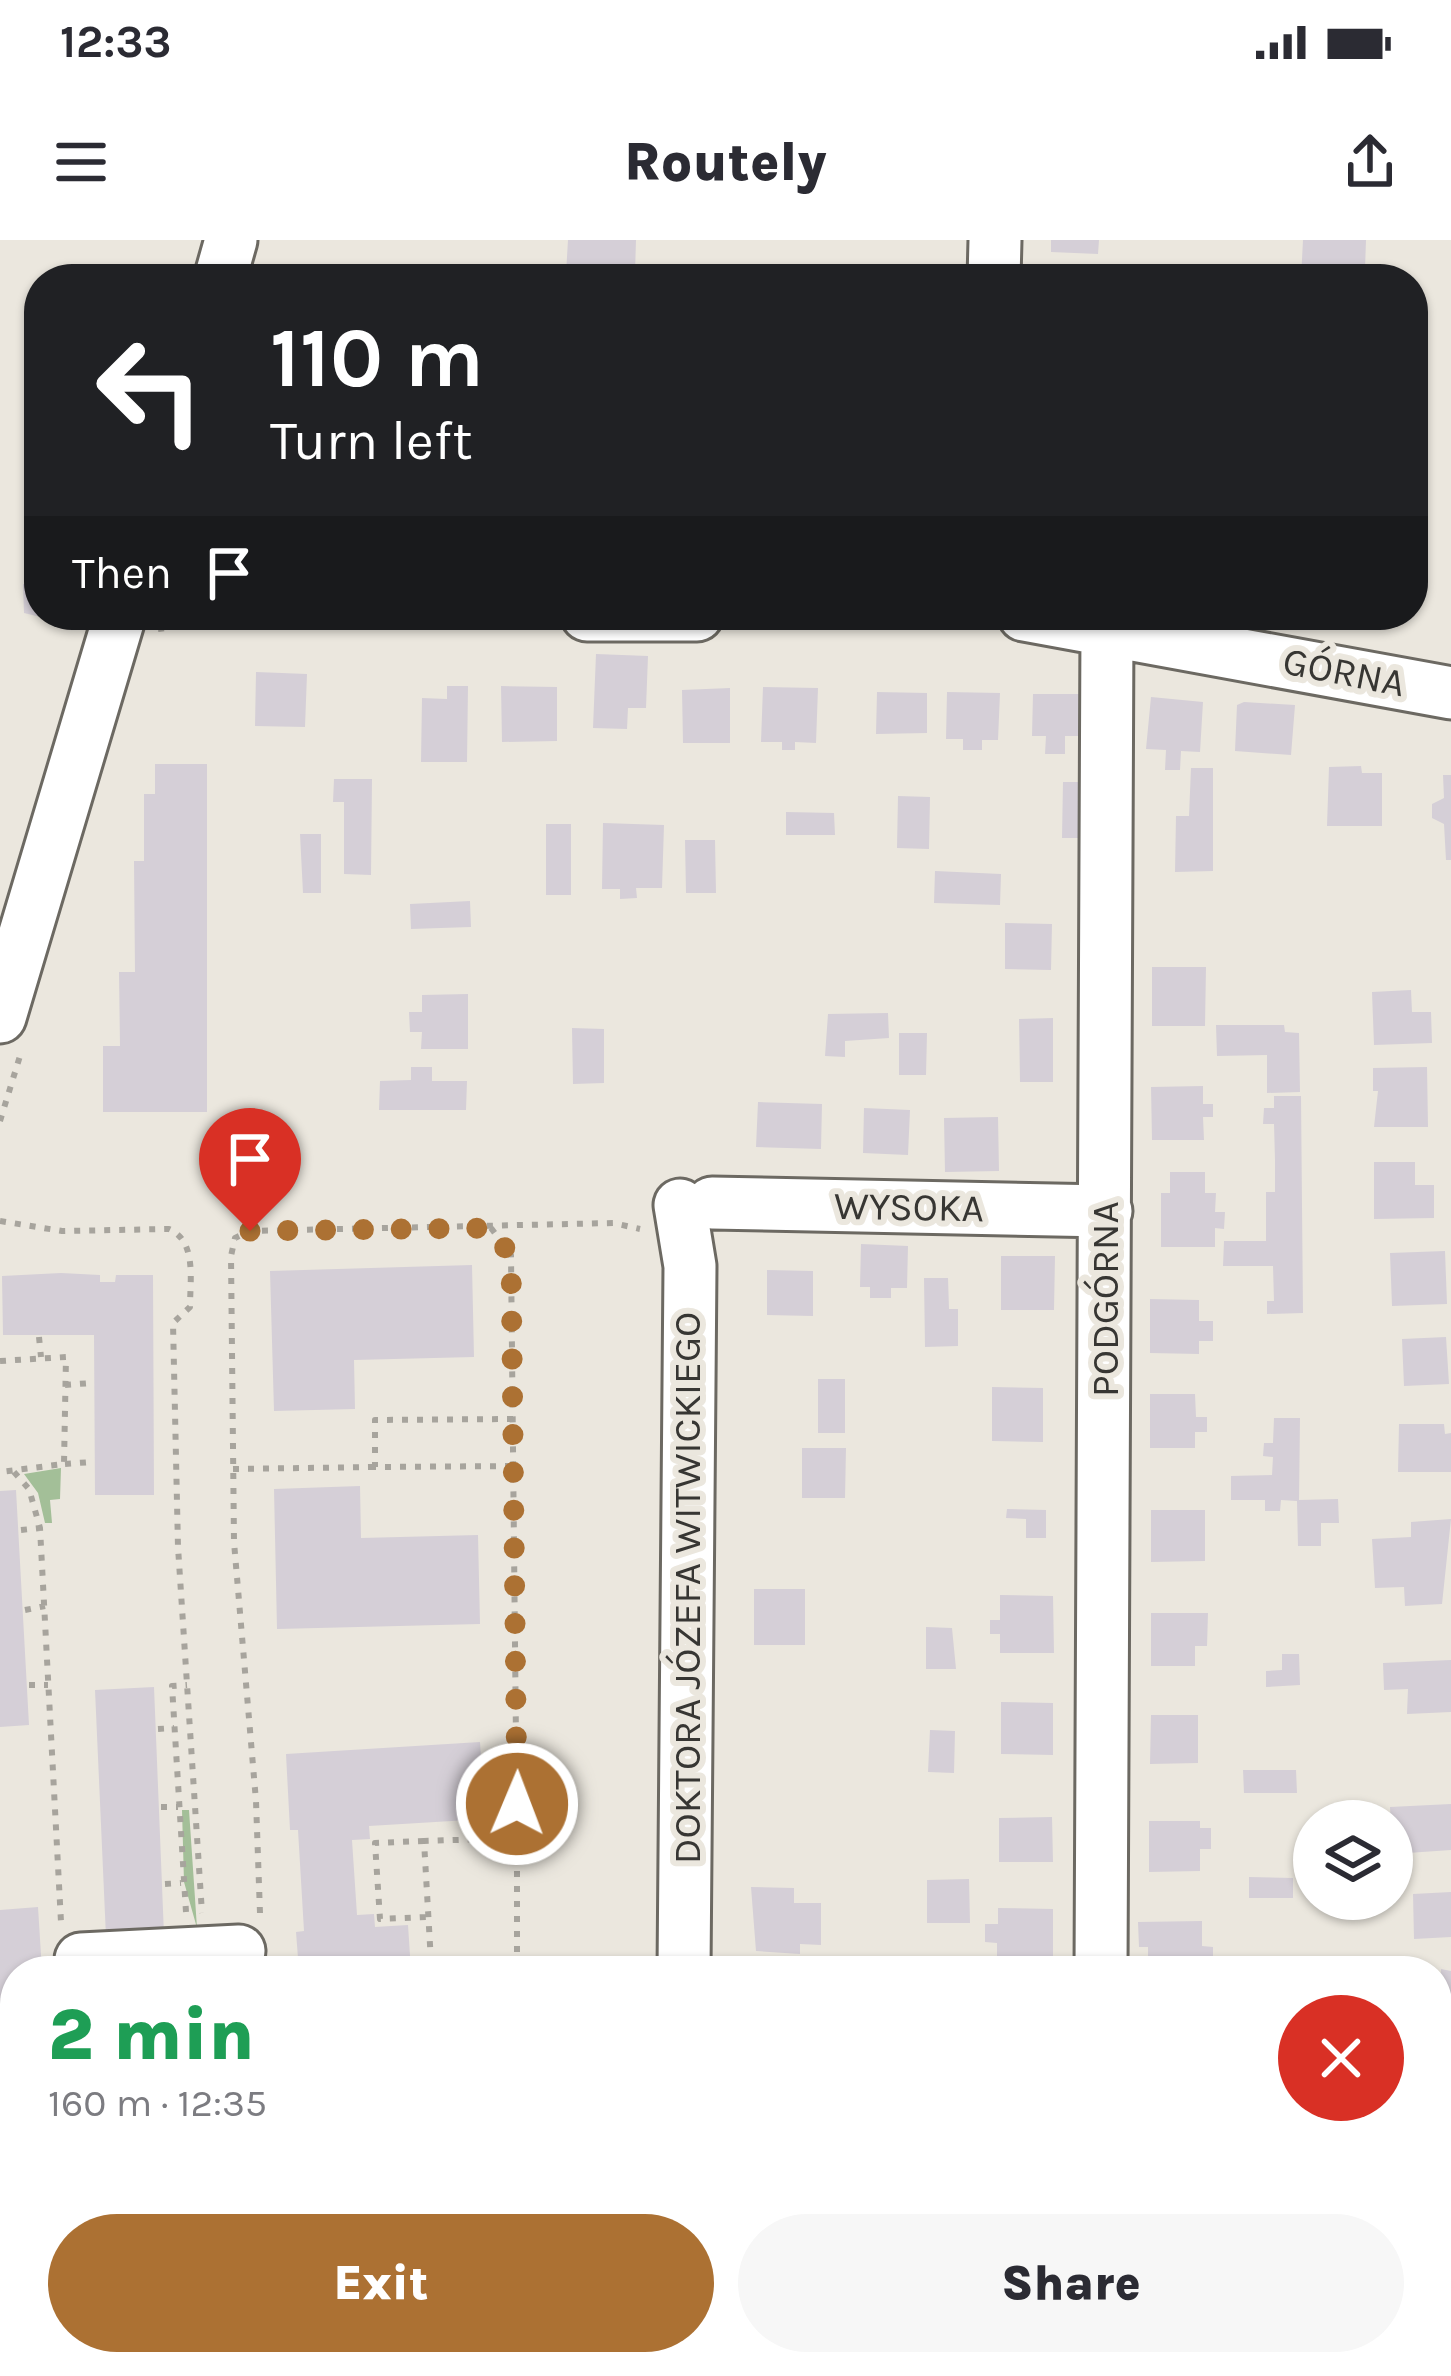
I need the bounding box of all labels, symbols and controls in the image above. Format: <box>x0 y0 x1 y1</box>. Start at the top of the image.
text: 12:33 <box>60 16 171 68</box>
icon: menu <box>48 129 114 195</box>
icon: share <box>1337 129 1403 195</box>
text: Routely <box>624 130 827 194</box>
text: 110 m <box>270 309 484 407</box>
icon: left <box>72 312 228 468</box>
text: Turn left <box>270 409 473 473</box>
icon: arrive <box>196 540 262 606</box>
text: Then <box>72 547 172 599</box>
street label: GÓRNA <box>1279 638 1409 706</box>
pin <box>199 1108 301 1231</box>
icon: arrive <box>217 1126 283 1192</box>
street label: WYSOKA <box>834 1183 984 1231</box>
street label: PODGÓRNA <box>1082 1201 1128 1397</box>
street label: DOKTORA JÓZEFA WITWICKIEGO <box>664 1312 710 1864</box>
position arrow <box>454 1741 580 1867</box>
map controls <box>1293 1800 1413 1920</box>
button: layers <box>1293 1800 1413 1920</box>
text: 2 min <box>48 1993 254 2077</box>
button: close <box>1278 1995 1404 2121</box>
text: 160 m · 12:35 <box>48 2080 267 2126</box>
button: Exit <box>48 2214 714 2352</box>
button: Share <box>738 2214 1404 2352</box>

